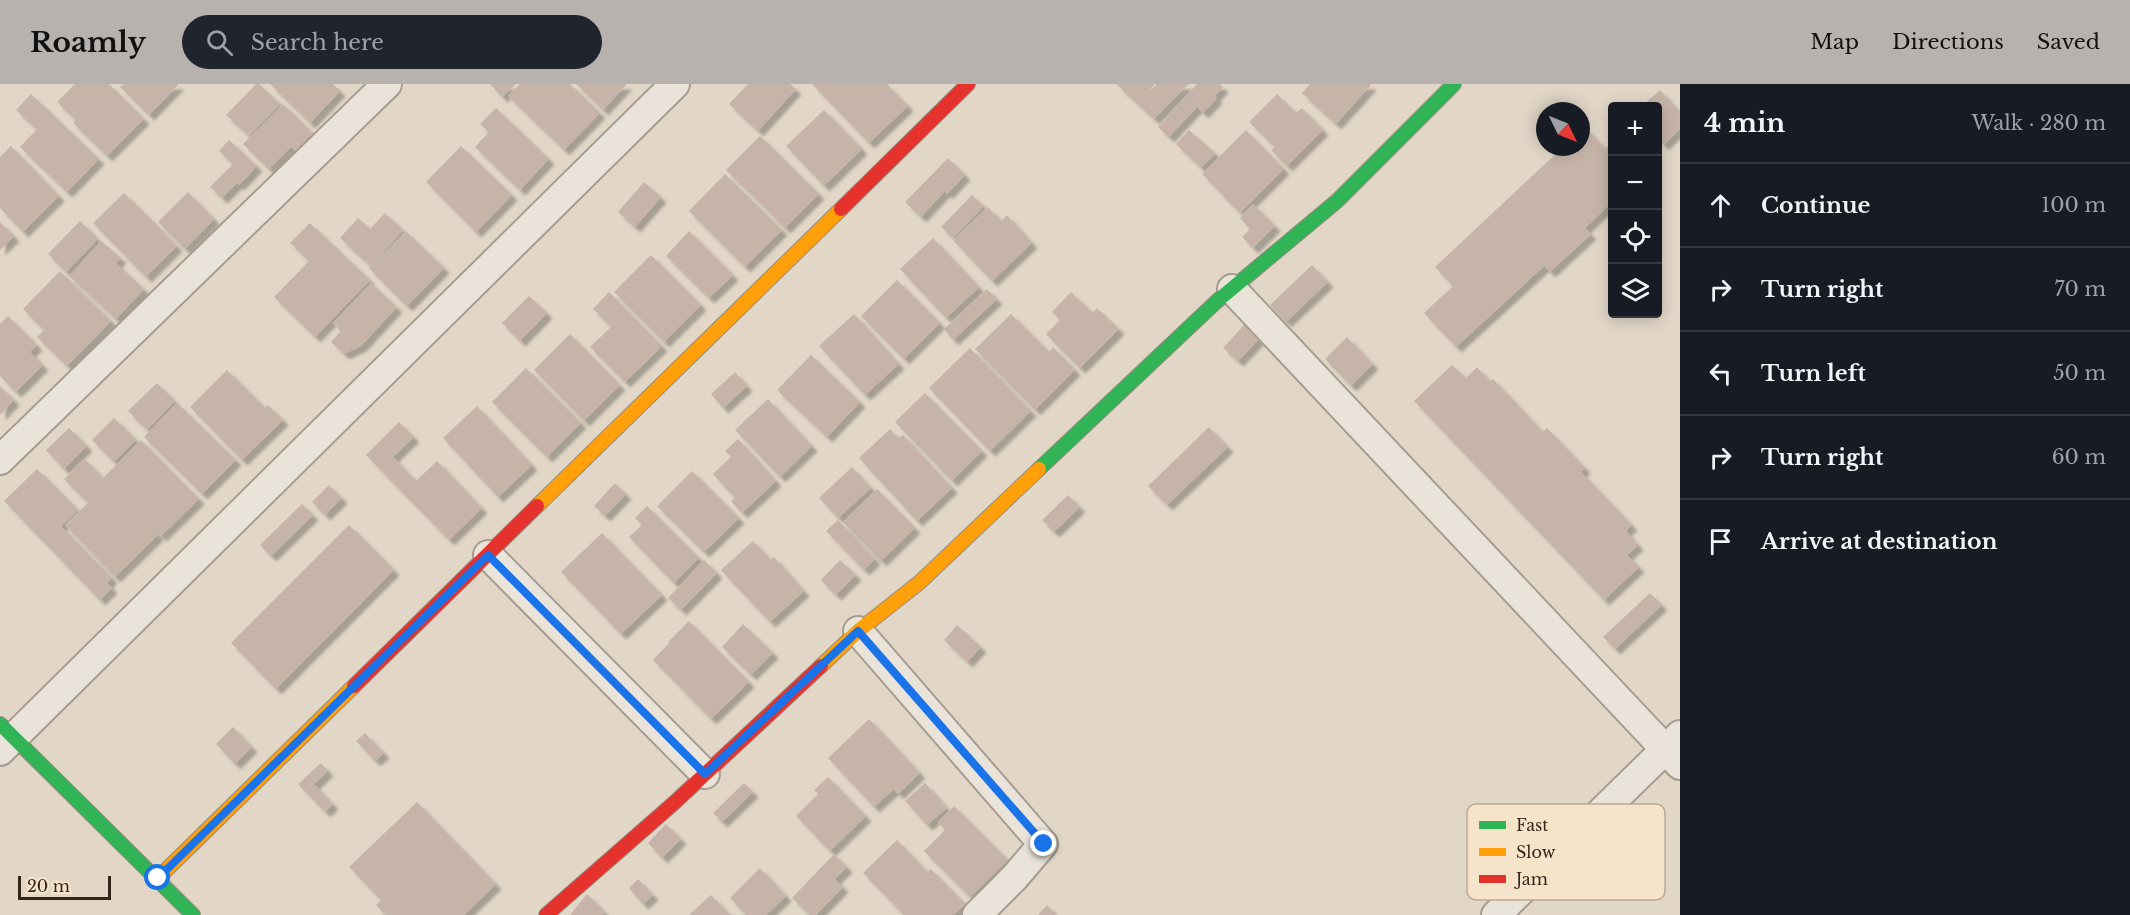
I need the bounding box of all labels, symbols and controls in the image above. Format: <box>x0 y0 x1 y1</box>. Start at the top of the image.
search box <box>182 15 602 69</box>
text: Roamly <box>30 25 146 60</box>
icon: search <box>203 26 236 59</box>
text: Search here <box>251 29 384 56</box>
text: Map <box>1810 29 1859 55</box>
text: Directions <box>1892 29 2004 55</box>
text: Saved <box>2037 29 2100 55</box>
north arrow <box>1536 102 1590 156</box>
map controls <box>1608 102 1662 318</box>
button: + <box>1608 102 1662 156</box>
text: 4 min <box>1704 107 1785 139</box>
text: Walk · 280 m <box>1972 111 2106 135</box>
button: − <box>1608 156 1662 210</box>
icon: ahead <box>1704 189 1737 222</box>
text: Continue <box>1761 192 1870 219</box>
text: 100 m <box>2041 193 2106 217</box>
button: locate <box>1608 210 1662 264</box>
button: layers <box>1608 264 1662 318</box>
icon: right <box>1704 273 1737 306</box>
text: Turn right <box>1761 276 1883 303</box>
text: 70 m <box>2054 277 2106 301</box>
icon: left <box>1704 357 1737 390</box>
text: Turn left <box>1761 360 1866 387</box>
text: 50 m <box>2053 361 2106 385</box>
icon: right <box>1704 441 1737 474</box>
text: Turn right <box>1761 444 1883 471</box>
text: 60 m <box>2052 445 2106 469</box>
icon: arrive <box>1704 525 1737 558</box>
text: Arrive at destination <box>1761 528 1998 555</box>
legend <box>1467 804 1665 900</box>
text: Fast <box>1516 815 1548 835</box>
route end <box>1030 830 1056 856</box>
text: Slow <box>1516 842 1556 862</box>
route start <box>144 864 170 890</box>
text: Jam <box>1514 869 1548 889</box>
scale bar <box>18 873 111 900</box>
text: 20 m <box>27 876 70 896</box>

